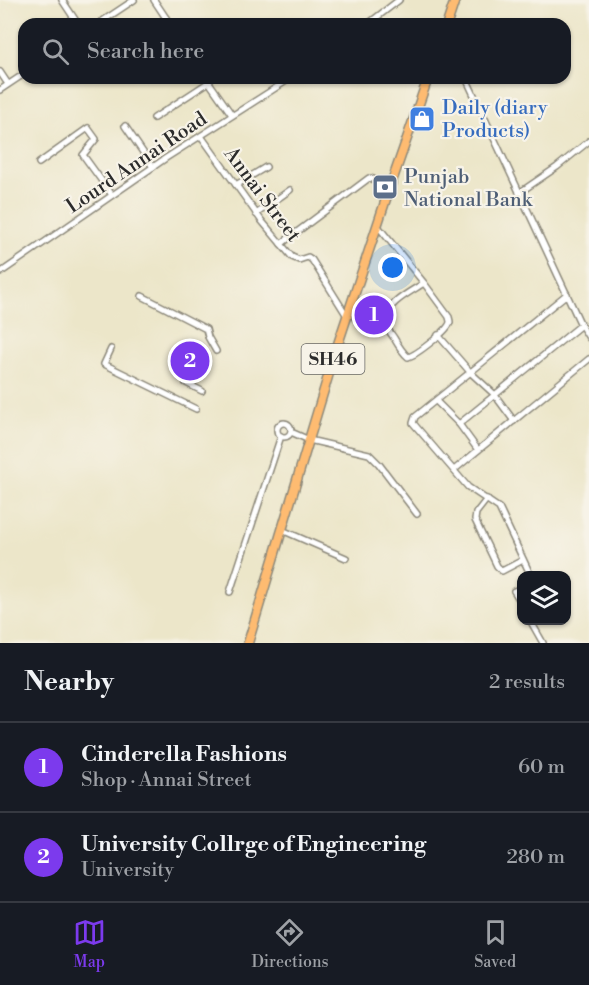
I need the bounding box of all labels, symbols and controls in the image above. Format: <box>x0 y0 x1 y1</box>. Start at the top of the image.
search box <box>18 18 571 84</box>
icon: search <box>39 35 72 68</box>
text: Search here <box>87 38 204 65</box>
place label: Daily (diary Products) <box>442 96 548 144</box>
shop icon: Daily (diary Products) <box>407 104 437 134</box>
street label: Lourd Annai Road <box>62 106 213 220</box>
street label: Annai Street <box>217 142 306 247</box>
place label: Punjab National Bank <box>404 165 534 213</box>
bank icon: Punjab National Bank <box>370 172 400 202</box>
your location <box>378 253 407 282</box>
pin: 1 <box>354 292 394 338</box>
pin: 2 <box>170 338 210 384</box>
road number: SH46 <box>302 344 364 374</box>
map controls <box>517 571 571 625</box>
button: layers <box>517 571 571 625</box>
text: Nearby <box>24 666 114 698</box>
text: 2 results <box>489 670 565 695</box>
text: Cinderella Fashions <box>81 741 287 768</box>
text: 1 <box>39 755 48 780</box>
text: 60 m <box>518 755 565 780</box>
text: Shop · Annai Street <box>81 768 251 793</box>
text: University Collrge of Engineering <box>81 831 426 858</box>
text: 2 <box>37 845 50 870</box>
text: 280 m <box>506 845 565 870</box>
text: University <box>81 858 174 883</box>
tab: Map <box>73 916 106 972</box>
tab: Directions <box>251 916 329 972</box>
tab: Saved <box>474 916 516 972</box>

